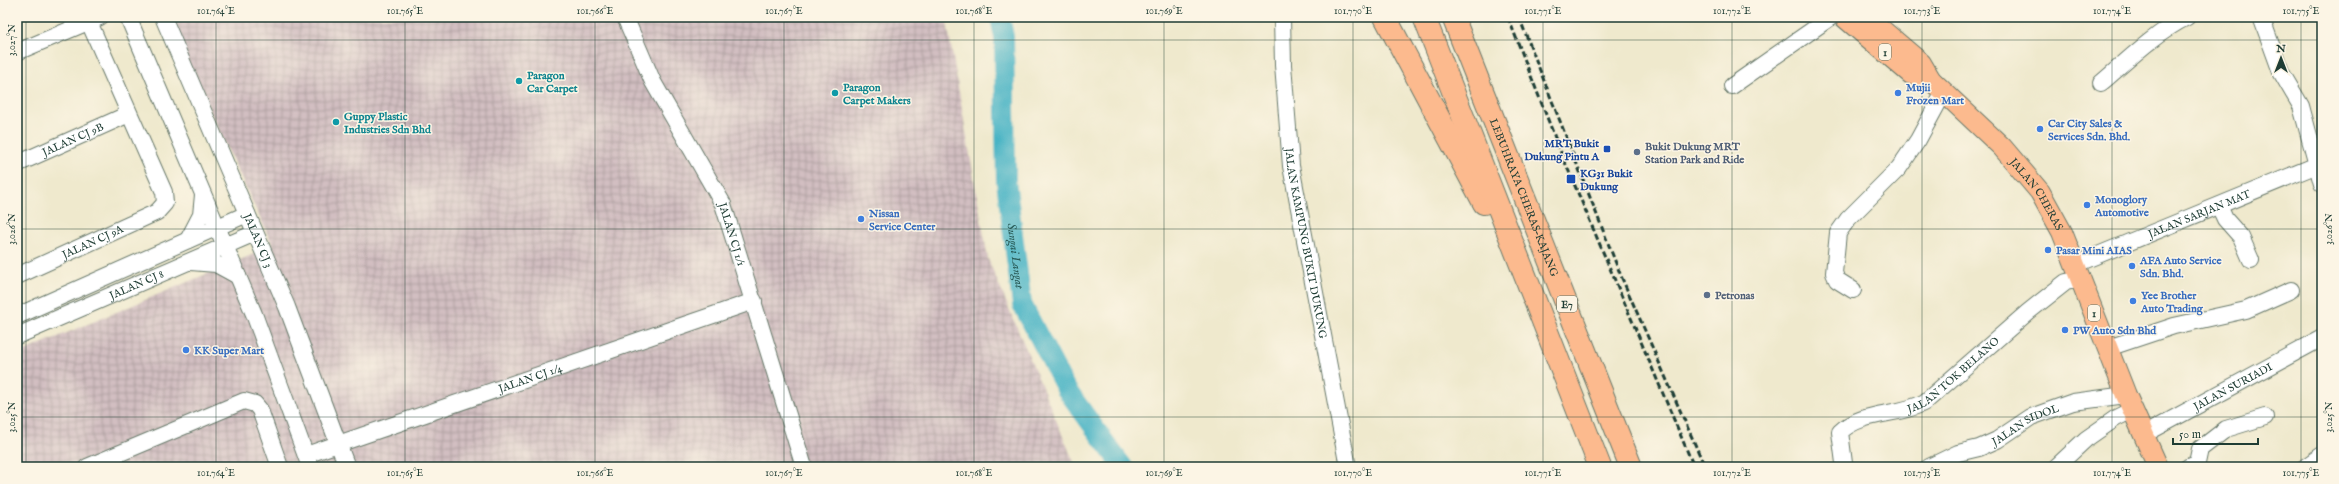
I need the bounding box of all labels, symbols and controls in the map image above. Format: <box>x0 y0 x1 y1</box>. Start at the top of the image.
text: 101.764°E <box>197 5 235 18</box>
text: 101.765°E <box>387 5 423 18</box>
text: 101.766°E <box>576 5 614 18</box>
text: 101.767°E <box>765 5 803 18</box>
text: 101.768°E <box>956 5 992 18</box>
text: 101.769°E <box>1145 5 1183 18</box>
text: 101.770°E <box>1334 5 1372 18</box>
text: 101.771°E <box>1524 5 1562 18</box>
text: 101.772°E <box>1713 5 1751 18</box>
text: 101.773°E <box>1903 5 1941 18</box>
text: 101.774°E <box>2093 5 2131 18</box>
text: 101.775°E <box>2283 5 2320 18</box>
text: 3.027°N <box>6 24 19 56</box>
north arrow <box>2261 38 2301 78</box>
text: N <box>2275 42 2286 56</box>
road number: 1 <box>1879 44 1891 60</box>
place label: Paragon Car Carpet <box>527 69 578 96</box>
marker: Paragon Car Carpet <box>514 76 524 86</box>
place label: Paragon Carpet Makers <box>843 81 911 108</box>
place label: Mujii Frozen Mart <box>1906 81 1964 108</box>
marker: Paragon Carpet Makers <box>830 88 840 98</box>
marker: Mujii Frozen Mart <box>1893 88 1903 98</box>
place label: Guppy Plastic Industries Sdn Bhd <box>344 110 432 137</box>
marker: Guppy Plastic Industries Sdn Bhd <box>331 117 341 127</box>
street label: LEBUHRAYA CHERAS–KAJANG <box>1486 117 1561 279</box>
place label: Car City Sales & Services Sdn. Bhd. <box>2048 117 2131 144</box>
street label: JALAN CJ 9B <box>38 120 106 161</box>
marker: Car City Sales & Services Sdn. Bhd. <box>2035 124 2045 134</box>
place label: MRT Bukit Dukung Pintu A <box>1524 137 1600 164</box>
place label: Bukit Dukung MRT Station Park and Ride <box>1645 140 1744 167</box>
marker: MRT Bukit Dukung Pintu A <box>1602 144 1612 154</box>
street label: JALAN KAMPUNG BUKIT DUKUNG <box>1281 145 1330 340</box>
marker: Bukit Dukung MRT Station Park and Ride <box>1632 147 1642 157</box>
street label: JALAN CHERAS <box>2005 154 2066 233</box>
place label: KG31 Bukit Dukung <box>1580 167 1633 194</box>
marker: KG31 Bukit Dukung <box>1565 173 1577 185</box>
street label: JALAN SARJAN MAT <box>2144 187 2253 242</box>
place label: Monoglory Automotive <box>2094 193 2149 220</box>
street label: JALAN CJ 1/1 <box>714 199 748 268</box>
marker: Monoglory Automotive <box>2082 200 2092 210</box>
place label: Nissan Service Center <box>868 207 936 234</box>
street label: JALAN CJ 3 <box>239 210 275 270</box>
text: 3.026°N <box>6 213 19 245</box>
text: 3.026°N <box>2323 213 2336 245</box>
marker: Nissan Service Center <box>856 214 866 224</box>
street label: JALAN CJ 9A <box>58 222 126 263</box>
water label: Sungai Langat <box>1004 222 1027 291</box>
place label: Pasar Mini AIAS <box>2056 244 2132 258</box>
marker: Pasar Mini AIAS <box>2043 245 2053 255</box>
place label: AFA Auto Service Sdn. Bhd. <box>2139 254 2221 281</box>
marker: AFA Auto Service Sdn. Bhd. <box>2127 261 2137 271</box>
street label: JALAN CJ 8 <box>105 267 166 304</box>
place label: Petronas <box>1715 289 1755 303</box>
place label: Yee Brother Auto Trading <box>2140 289 2204 316</box>
marker: Petronas <box>1702 290 1712 300</box>
road number: E7 <box>1557 296 1577 312</box>
marker: Yee Brother Auto Trading <box>2128 296 2138 306</box>
road number: 1 <box>2088 305 2100 321</box>
place label: PW Auto Sdn Bhd <box>2073 324 2157 338</box>
marker: PW Auto Sdn Bhd <box>2060 325 2070 335</box>
street label: JALAN TOK BELANO <box>1904 334 2003 417</box>
place label: KK Super Mart <box>194 344 264 358</box>
marker: KK Super Mart <box>181 345 191 355</box>
street label: JALAN SURIADI <box>2189 360 2275 415</box>
street label: JALAN CJ 1/4 <box>495 361 565 397</box>
text: 3.025°N <box>6 401 19 432</box>
text: 3.025°N <box>2323 401 2336 432</box>
street label: JALAN SIDOL <box>1988 402 2061 450</box>
scale bar <box>2173 420 2258 446</box>
text: 50 m <box>2179 427 2201 442</box>
text: 101.764°E <box>197 467 235 480</box>
text: 101.765°E <box>387 467 423 480</box>
text: 101.766°E <box>576 467 614 480</box>
text: 101.767°E <box>765 467 803 480</box>
text: 101.768°E <box>956 467 992 480</box>
text: 101.769°E <box>1145 467 1183 480</box>
text: 101.770°E <box>1334 467 1372 480</box>
text: 101.771°E <box>1524 467 1562 480</box>
text: 101.772°E <box>1713 467 1751 480</box>
text: 101.773°E <box>1903 467 1941 480</box>
text: 101.774°E <box>2093 467 2131 480</box>
text: 101.775°E <box>2283 467 2320 480</box>

